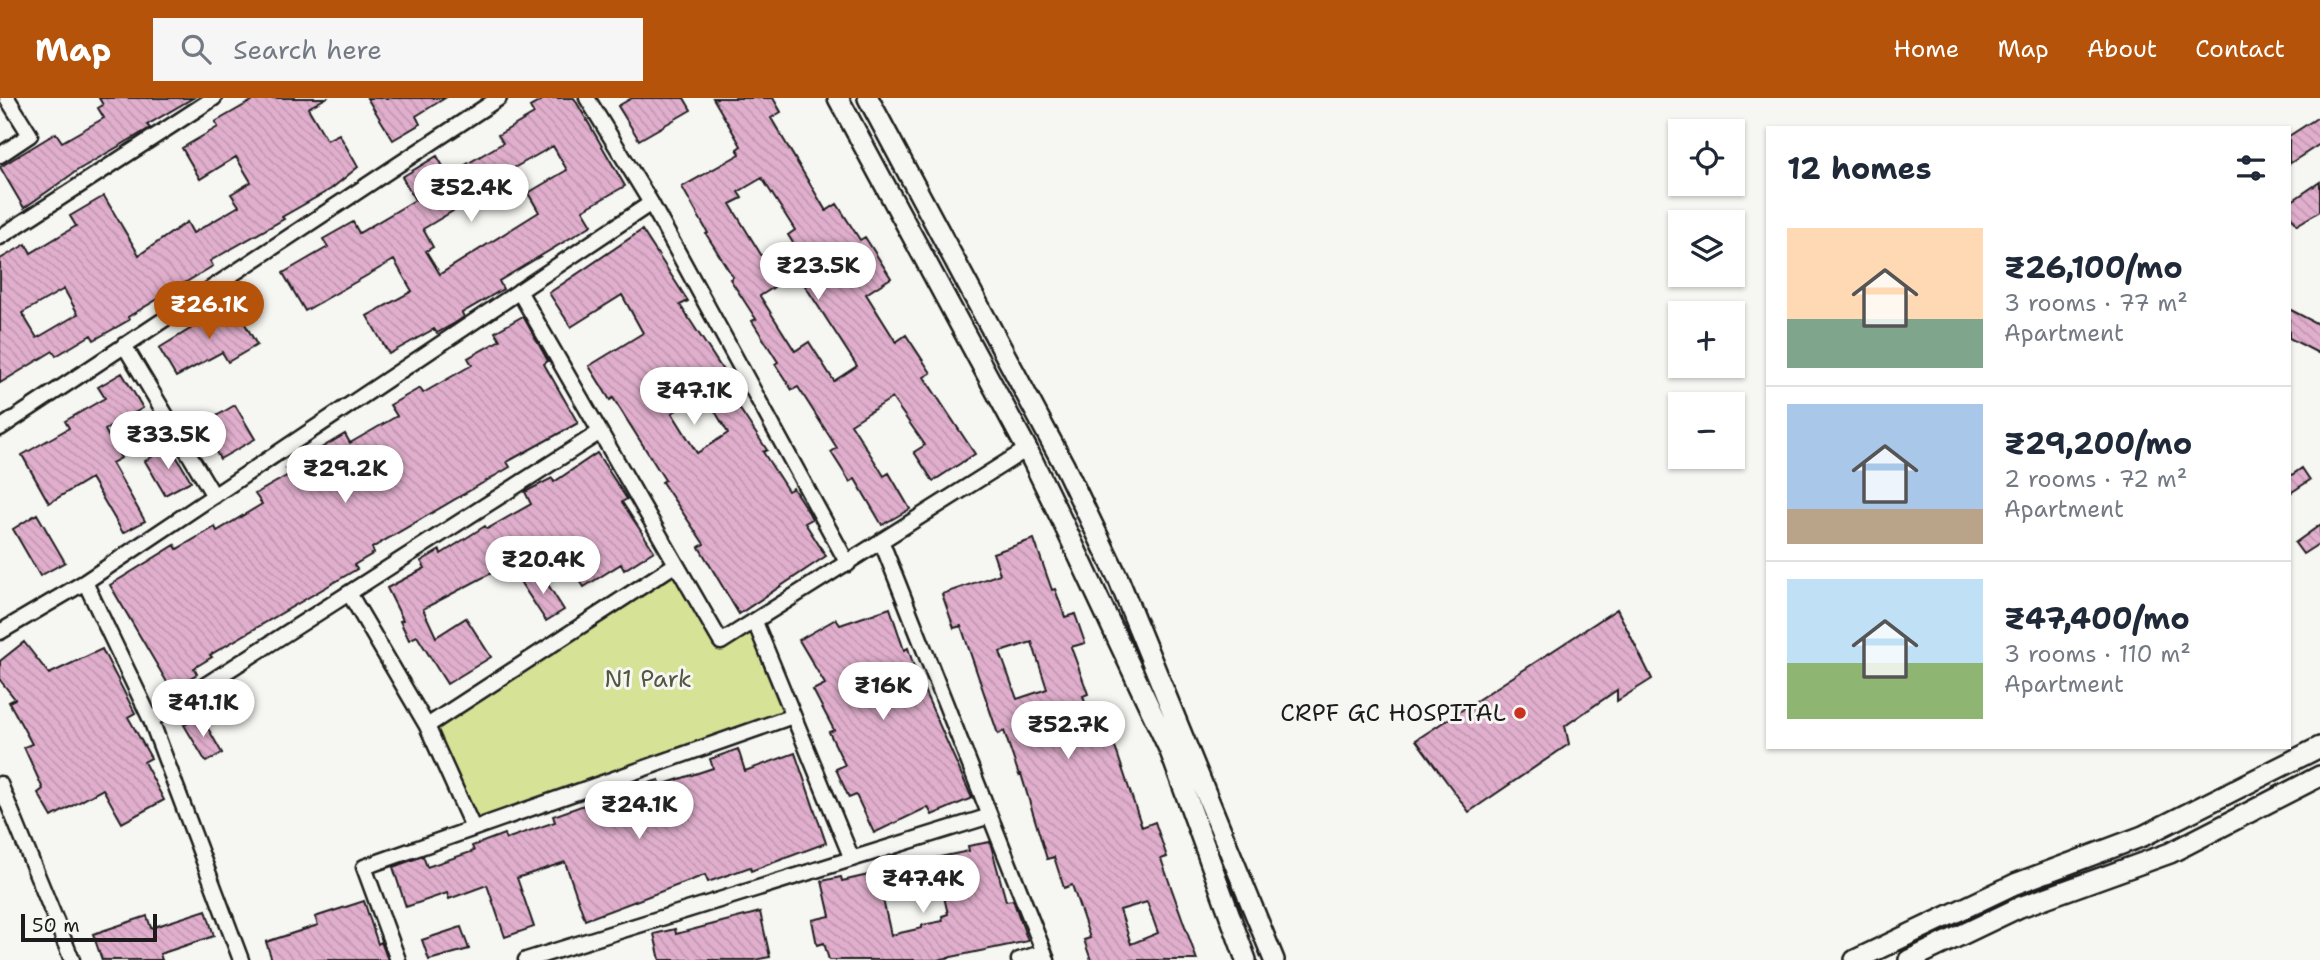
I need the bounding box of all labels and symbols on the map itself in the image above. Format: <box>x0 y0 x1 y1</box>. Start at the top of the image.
pin: ₹52.4K <box>414 164 528 224</box>
pin: ₹23.5K <box>761 242 875 302</box>
pin: ₹26.1K <box>152 282 266 341</box>
pin: ₹47.1K <box>637 368 751 427</box>
pin: ₹33.5K <box>111 412 225 471</box>
pin: ₹29.2K <box>288 446 402 505</box>
pin: ₹20.4K <box>486 536 600 596</box>
pin: ₹16K <box>842 662 924 722</box>
park label: N1 Park <box>604 663 692 695</box>
pin: ₹41.1K <box>146 680 260 739</box>
place label: CRPF GC HOSPITAL <box>1280 697 1506 729</box>
pin: ₹52.7K <box>1011 702 1125 761</box>
marker: CRPF GC HOSPITAL <box>1512 705 1528 721</box>
pin: ₹24.1K <box>582 782 696 841</box>
pin: ₹47.4K <box>866 856 980 915</box>
scale bar <box>21 911 158 943</box>

